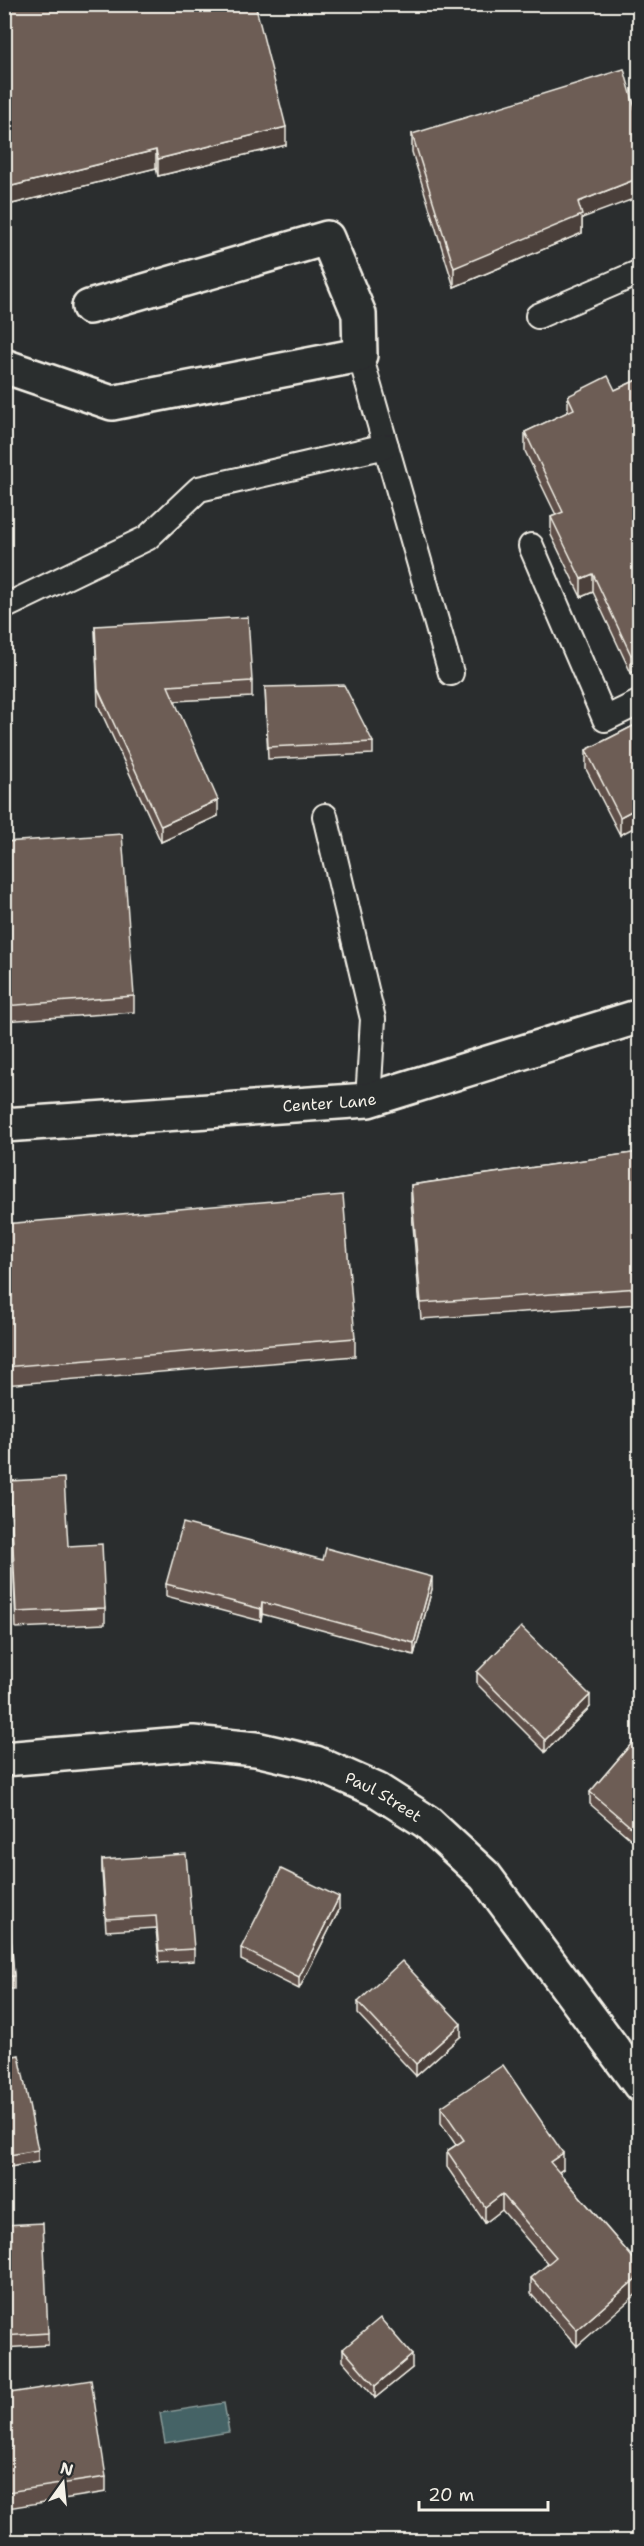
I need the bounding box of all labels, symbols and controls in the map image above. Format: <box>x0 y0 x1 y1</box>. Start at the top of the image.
street label: Center Lane <box>282 1088 379 1116</box>
street label: Paul Street <box>342 1767 426 1826</box>
north arrow <box>33 2453 93 2513</box>
text: N <box>58 2457 76 2481</box>
scale bar <box>419 2474 548 2512</box>
text: 20 m <box>428 2483 474 2507</box>

